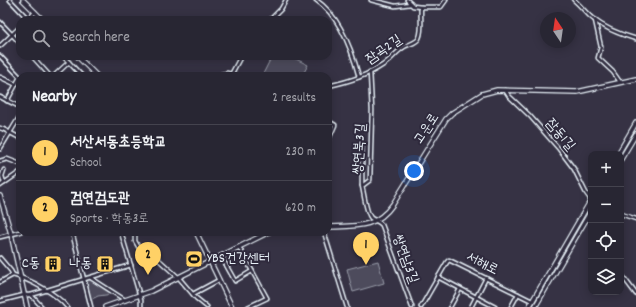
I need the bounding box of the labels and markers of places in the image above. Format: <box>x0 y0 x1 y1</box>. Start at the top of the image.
pin: 1 <box>353 232 379 265</box>
pin: 2 <box>135 242 161 275</box>
sports icon: YBS건강센터 <box>184 249 204 269</box>
place label: YBS건강센터 <box>207 249 270 269</box>
place label: C동 <box>22 254 40 274</box>
building icon: C동 <box>43 254 63 274</box>
place label: 나동 <box>69 254 92 274</box>
building icon: 나동 <box>95 254 115 274</box>

